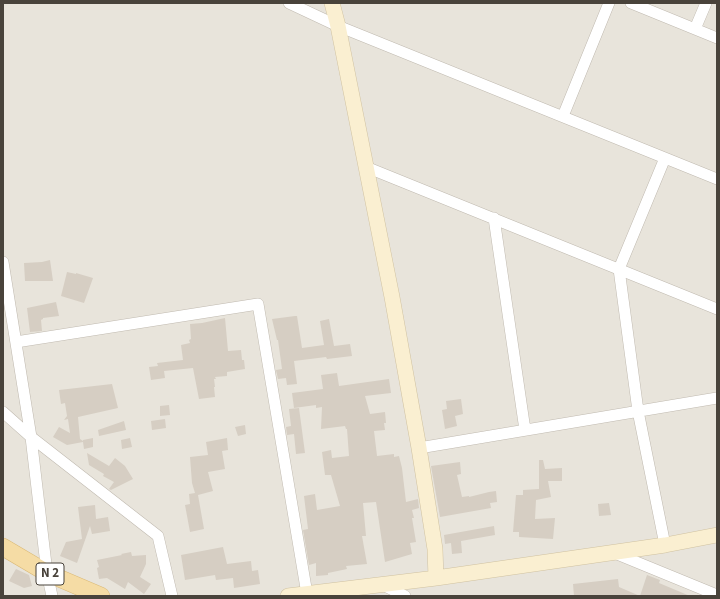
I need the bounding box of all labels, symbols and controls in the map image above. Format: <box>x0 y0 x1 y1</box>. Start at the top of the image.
road number: N 2 <box>36 563 64 585</box>

